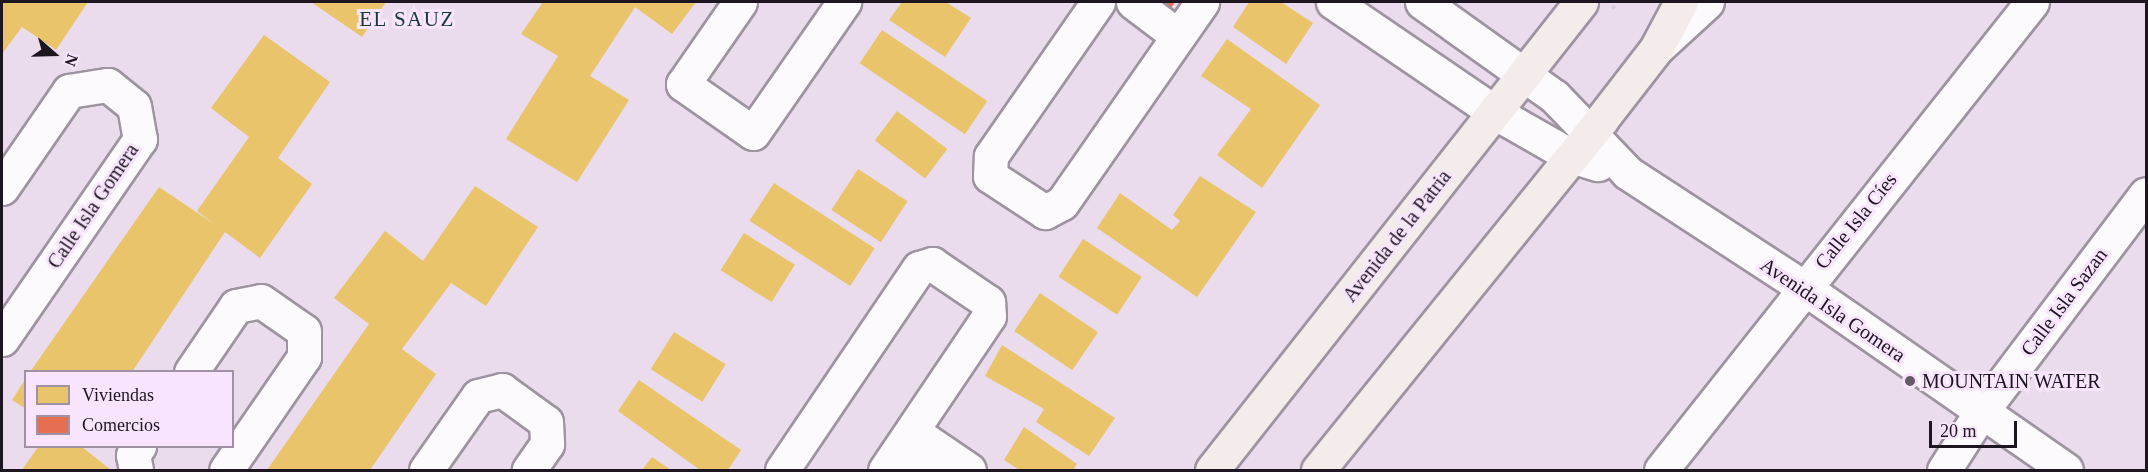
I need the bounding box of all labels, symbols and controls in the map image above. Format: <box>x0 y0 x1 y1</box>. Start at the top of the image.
district label: EL SAUZ <box>359 6 455 32</box>
north arrow <box>24 24 84 84</box>
text: N <box>61 52 81 69</box>
street label: Calle Isla Gomera <box>42 139 144 273</box>
street label: Avenida de la Patria <box>1338 165 1456 307</box>
street label: Calle Isla Cíes <box>1810 168 1902 274</box>
street label: Calle Isla Sazan <box>2016 243 2112 361</box>
street label: Avenida Isla Gomera <box>1756 253 1910 367</box>
place label: MOUNTAIN WATER <box>1922 369 2101 393</box>
legend <box>24 370 234 448</box>
marker: MOUNTAIN WATER <box>1903 374 1917 388</box>
text: Viviendas <box>82 385 154 405</box>
scale bar <box>1932 409 2020 447</box>
text: Comercios <box>82 415 160 435</box>
text: 20 m <box>1940 421 1977 441</box>

